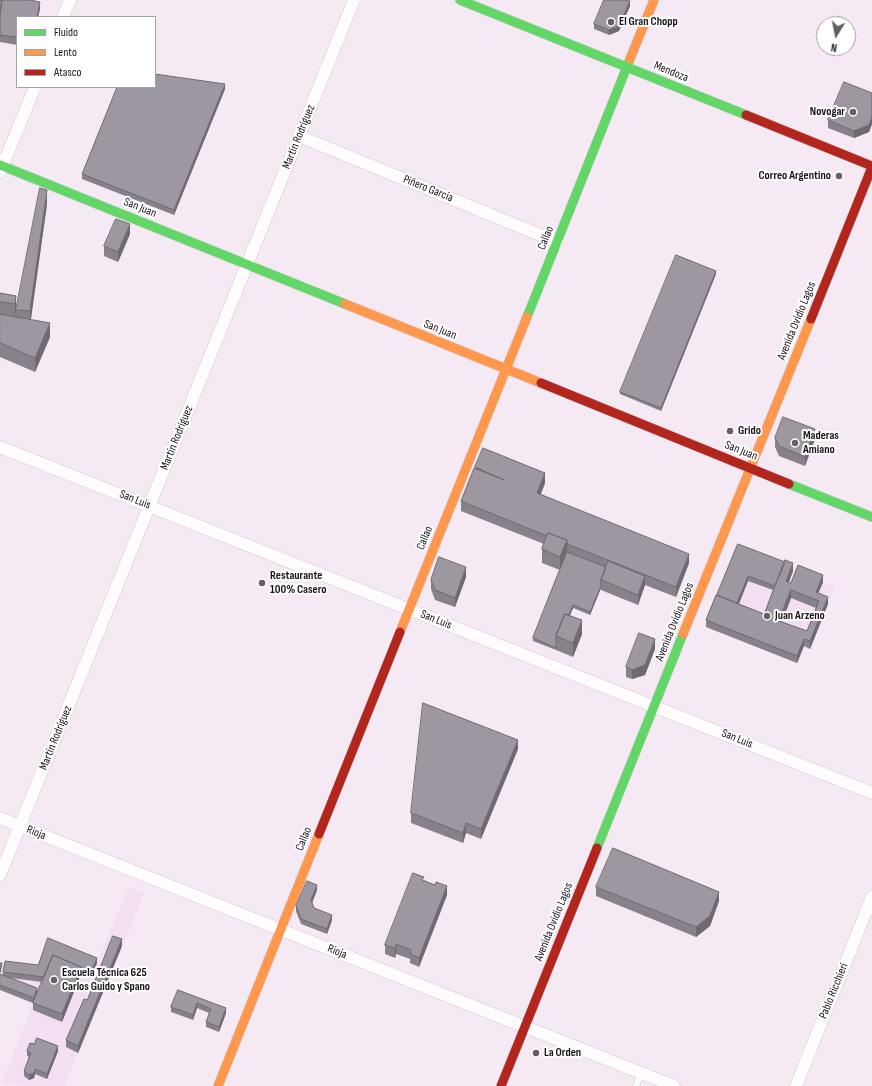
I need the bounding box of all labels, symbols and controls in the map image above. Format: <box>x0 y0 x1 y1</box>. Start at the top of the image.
place label: El Gran Chopp <box>619 15 678 29</box>
legend <box>16 16 156 88</box>
north arrow <box>816 16 856 56</box>
marker: El Gran Chopp <box>606 17 616 27</box>
text: Fluido <box>54 25 78 40</box>
text: N <box>830 40 838 54</box>
text: Lento <box>54 45 77 60</box>
street label: Mendoza <box>652 59 690 85</box>
text: Atasco <box>54 65 81 80</box>
street label: Martín Rodríguez <box>280 103 318 171</box>
place label: Novogar <box>810 105 845 119</box>
marker: Novogar <box>848 107 858 117</box>
place label: Correo Argentino <box>758 169 831 183</box>
marker: Correo Argentino <box>834 171 844 181</box>
street label: Piñero García <box>401 172 455 206</box>
street label: San Juan <box>122 195 158 221</box>
street label: Callao <box>535 224 557 252</box>
street label: Avenida Ovidio Lagos <box>775 280 819 362</box>
street label: San Juan <box>422 317 458 343</box>
street label: Martín Rodríguez <box>158 404 196 472</box>
place label: Grido <box>738 424 761 438</box>
marker: Grido <box>725 426 735 436</box>
place label: Maderas Amiano <box>803 429 839 457</box>
street label: San Juan <box>723 438 759 464</box>
marker: Maderas Amiano <box>790 438 800 448</box>
street label: San Luis <box>117 487 153 513</box>
street label: Callao <box>414 524 436 552</box>
place label: Restaurante 100% Casero <box>270 569 327 597</box>
marker: Restaurante 100% Casero <box>257 578 267 588</box>
street label: Avenida Ovidio Lagos <box>653 581 697 663</box>
street label: San Luis <box>418 607 454 633</box>
place label: Juan Arzeno <box>775 609 825 623</box>
marker: Juan Arzeno <box>762 611 772 621</box>
street label: Martín Rodríguez <box>37 704 75 772</box>
street label: San Luis <box>719 726 755 752</box>
street label: Rioja <box>24 823 48 843</box>
street label: Callao <box>293 825 315 853</box>
street label: Avenida Ovidio Lagos <box>532 881 576 963</box>
street label: Rioja <box>325 942 349 962</box>
street label: Pablo Ricchieri <box>816 961 852 1021</box>
place label: Escuela Técnica 625 Carlos Guido y Spano <box>62 966 150 994</box>
marker: Escuela Técnica 625 Carlos Guido y Spano <box>49 975 59 985</box>
place label: La Orden <box>544 1046 581 1060</box>
marker: La Orden <box>531 1048 541 1058</box>

